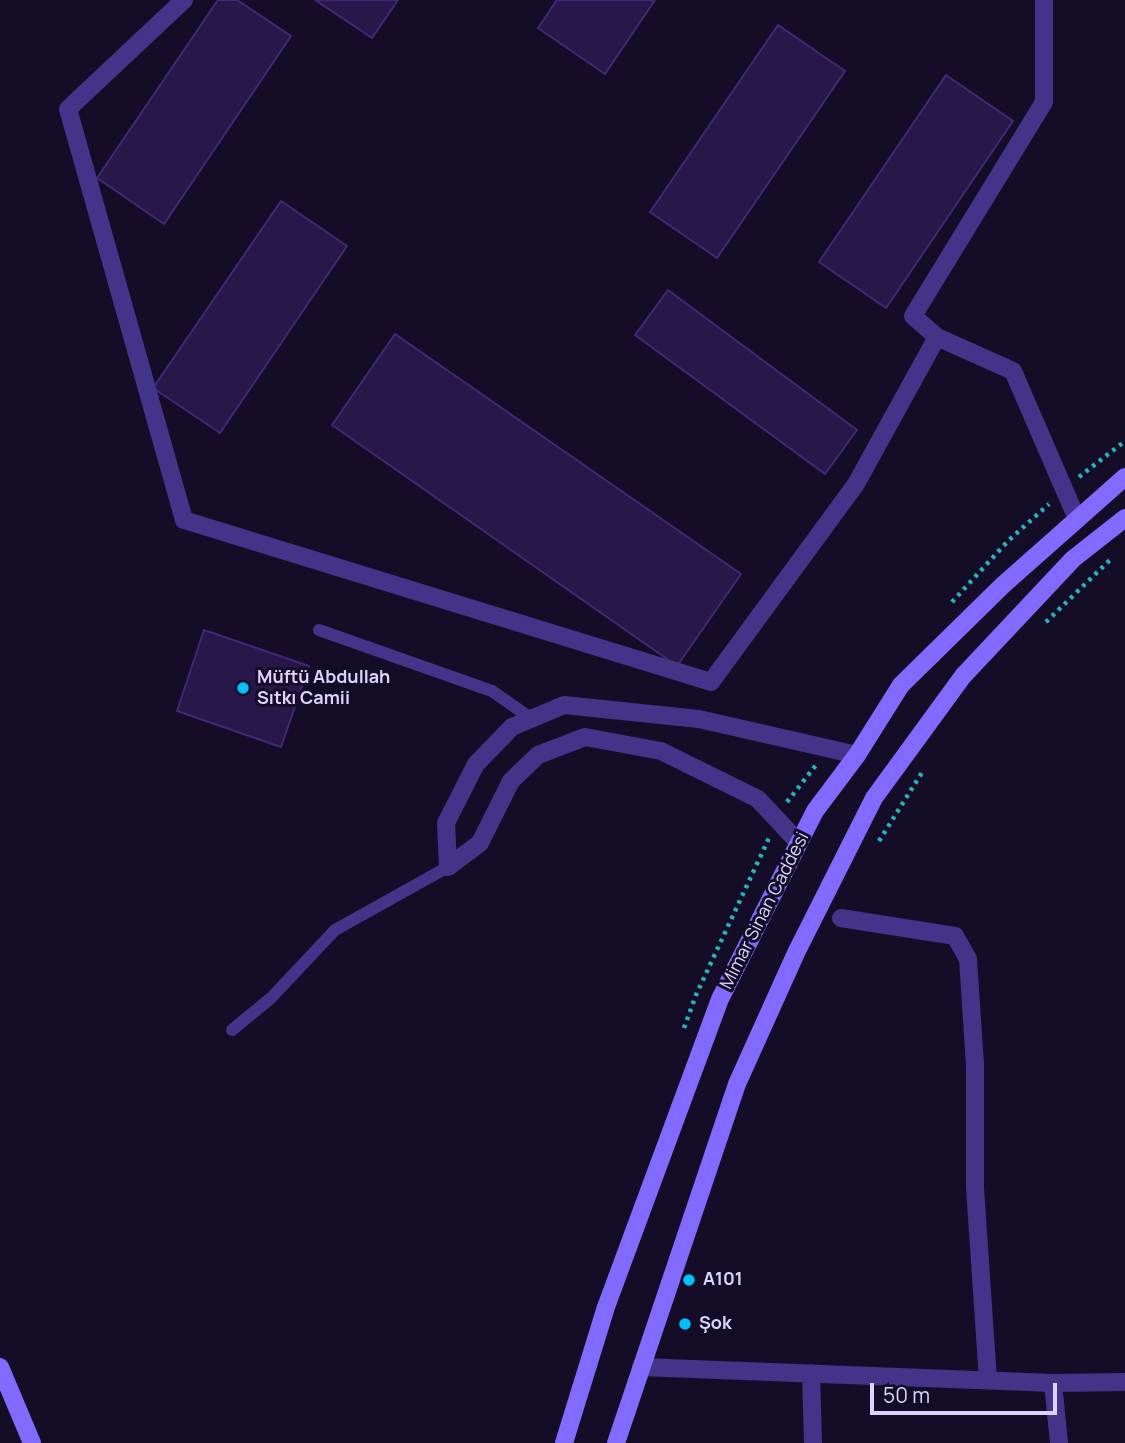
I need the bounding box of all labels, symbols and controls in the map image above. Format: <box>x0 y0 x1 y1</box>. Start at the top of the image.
place label: Müftü Abdullah Sıtkı Camii <box>257 667 390 710</box>
marker: Müftü Abdullah Sıtkı Camii <box>235 680 251 696</box>
street label: Mimar Sinan Caddesi <box>716 829 814 993</box>
place label: A101 <box>703 1269 743 1291</box>
marker: A101 <box>681 1272 697 1288</box>
place label: Şok <box>699 1313 732 1335</box>
marker: Şok <box>677 1316 693 1332</box>
scale bar <box>873 1370 1060 1414</box>
text: 50 m <box>883 1381 930 1409</box>

